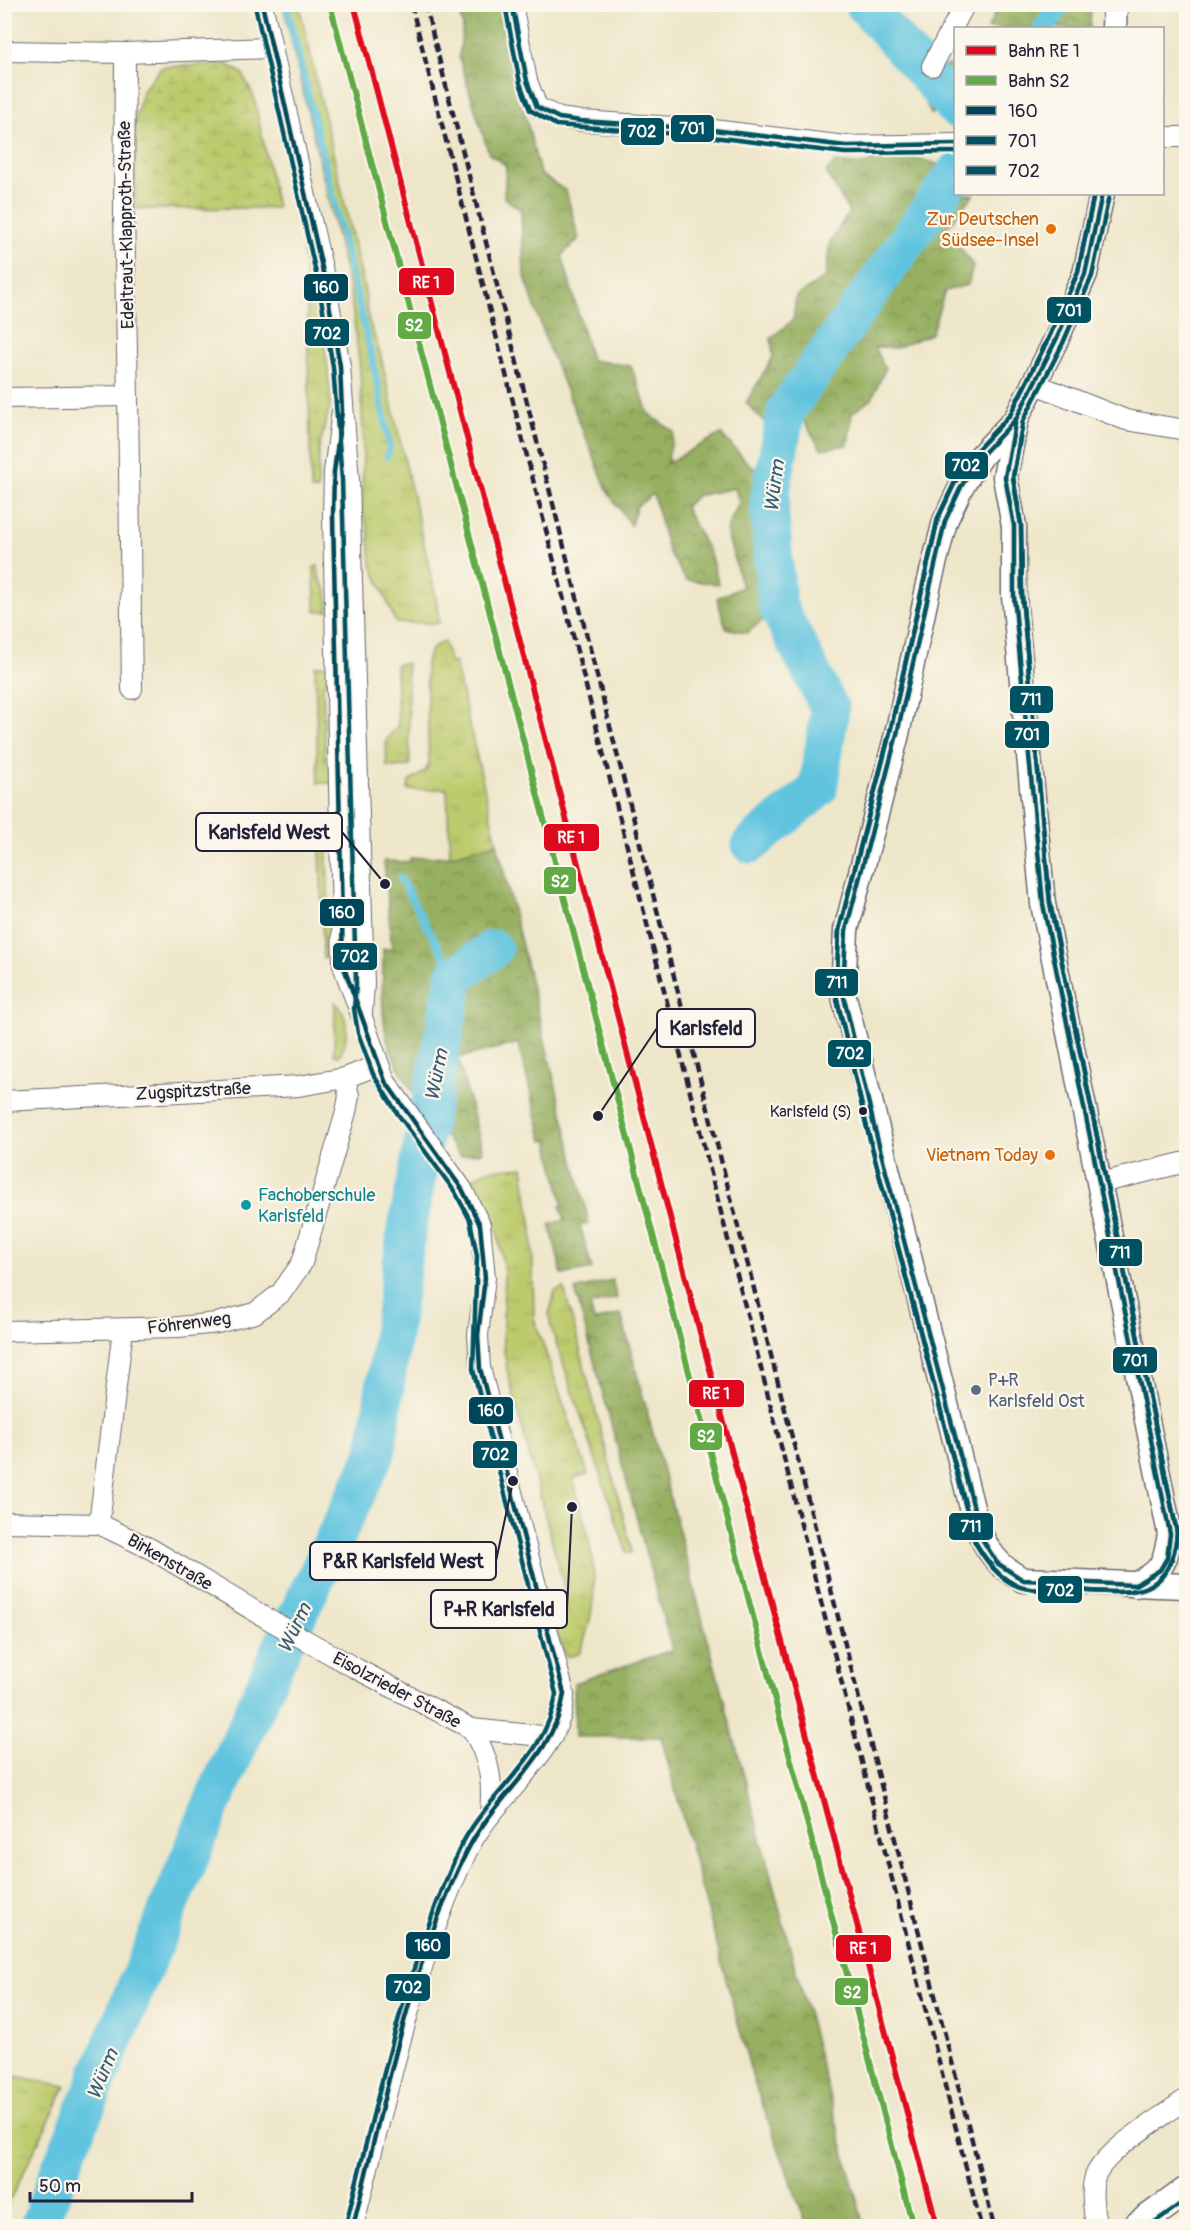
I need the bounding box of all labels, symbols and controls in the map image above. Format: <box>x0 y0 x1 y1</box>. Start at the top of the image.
legend <box>954 27 1164 195</box>
text: Bahn RE 1 <box>1008 40 1080 63</box>
text: Bahn S2 <box>1008 70 1070 93</box>
text: 160 <box>1008 100 1038 123</box>
line badge: 701 <box>670 114 715 143</box>
line badge: 702 <box>620 117 665 146</box>
text: 701 <box>679 119 705 139</box>
street label: Edeltraut-Klapproth-Straße <box>113 121 140 329</box>
text: 702 <box>628 122 656 142</box>
text: 701 <box>1008 130 1037 153</box>
text: 702 <box>1008 160 1040 183</box>
place label: Zur Deutschen Südsee-Insel <box>927 208 1039 252</box>
marker: Zur Deutschen Südsee-Insel <box>1044 222 1058 236</box>
line badge: RE 1 <box>398 267 455 296</box>
line badge: 160 <box>303 273 349 302</box>
text: RE 1 <box>412 273 440 293</box>
text: 160 <box>313 278 339 298</box>
line badge: 701 <box>1046 296 1092 324</box>
text: 701 <box>1056 301 1082 321</box>
line badge: S2 <box>397 311 432 340</box>
text: S2 <box>405 316 423 336</box>
line badge: 702 <box>304 318 350 347</box>
text: 702 <box>313 324 341 344</box>
line badge: 702 <box>944 451 989 480</box>
text: 702 <box>952 456 980 476</box>
water label: Würm <box>759 457 790 514</box>
line badge: 711 <box>1009 685 1054 714</box>
text: 711 <box>1021 690 1041 710</box>
line badge: 701 <box>1004 720 1050 749</box>
text: 701 <box>1014 725 1040 745</box>
callout: Karlsfeld West <box>196 813 342 851</box>
text: Karlsfeld West <box>208 820 331 845</box>
line badge: RE 1 <box>543 823 600 852</box>
text: RE 1 <box>557 828 585 848</box>
line badge: S2 <box>543 866 577 895</box>
text: S2 <box>551 872 569 892</box>
line badge: 160 <box>319 898 365 927</box>
text: 160 <box>329 903 355 923</box>
line badge: 702 <box>332 942 378 971</box>
text: 702 <box>341 947 369 967</box>
line badge: 711 <box>814 968 859 997</box>
text: 711 <box>827 973 847 993</box>
callout: Karlsfeld <box>657 1009 755 1047</box>
text: Karlsfeld <box>669 1016 743 1041</box>
line badge: 702 <box>827 1039 872 1068</box>
text: 702 <box>836 1044 864 1064</box>
water label: Würm <box>419 1046 454 1103</box>
street label: Zugspitzstraße <box>135 1077 251 1106</box>
place label: Karlsfeld (S) <box>770 1102 852 1122</box>
marker: Karlsfeld (S) <box>857 1105 869 1117</box>
place label: Vietnam Today <box>926 1144 1038 1167</box>
marker: Vietnam Today <box>1043 1148 1057 1162</box>
place label: Fachoberschule Karlsfeld <box>258 1184 375 1228</box>
marker: Fachoberschule Karlsfeld <box>239 1198 253 1212</box>
line badge: 711 <box>1098 1238 1143 1267</box>
text: 711 <box>1110 1243 1130 1263</box>
street label: Föhrenweg <box>146 1307 232 1340</box>
line badge: 701 <box>1112 1346 1158 1374</box>
text: 701 <box>1122 1351 1148 1371</box>
place label: P+R Karlsfeld Ost <box>988 1369 1086 1413</box>
line badge: RE 1 <box>688 1379 745 1408</box>
marker: P+R Karlsfeld Ost <box>969 1383 983 1397</box>
text: RE 1 <box>702 1384 730 1404</box>
line badge: 160 <box>468 1396 514 1425</box>
text: 160 <box>478 1401 504 1421</box>
line badge: S2 <box>689 1422 723 1451</box>
text: S2 <box>697 1427 715 1447</box>
line badge: 702 <box>472 1440 518 1469</box>
text: 702 <box>481 1445 509 1465</box>
line badge: 711 <box>948 1512 994 1541</box>
text: 711 <box>961 1517 981 1537</box>
street label: Birkenstraße <box>123 1529 217 1596</box>
callout: P&R Karlsfeld West <box>310 1542 496 1580</box>
text: P&R Karlsfeld West <box>322 1549 485 1574</box>
line badge: 702 <box>1037 1575 1083 1604</box>
text: 702 <box>1046 1581 1074 1601</box>
callout: P+R Karlsfeld <box>431 1590 567 1628</box>
text: P+R Karlsfeld <box>443 1597 555 1622</box>
water label: Würm <box>272 1598 317 1657</box>
street label: Eisolzrieder Straße <box>329 1647 465 1734</box>
line badge: 160 <box>405 1931 451 1960</box>
line badge: RE 1 <box>835 1934 892 1963</box>
text: 160 <box>415 1936 441 1956</box>
text: RE 1 <box>849 1939 877 1959</box>
line badge: 702 <box>385 1973 431 2002</box>
line badge: S2 <box>834 1977 869 2006</box>
text: 702 <box>394 1978 422 1998</box>
text: S2 <box>843 1983 861 2003</box>
water label: Würm <box>81 2044 124 2103</box>
scale bar <box>30 2165 192 2203</box>
text: 50 m <box>39 2175 81 2198</box>

